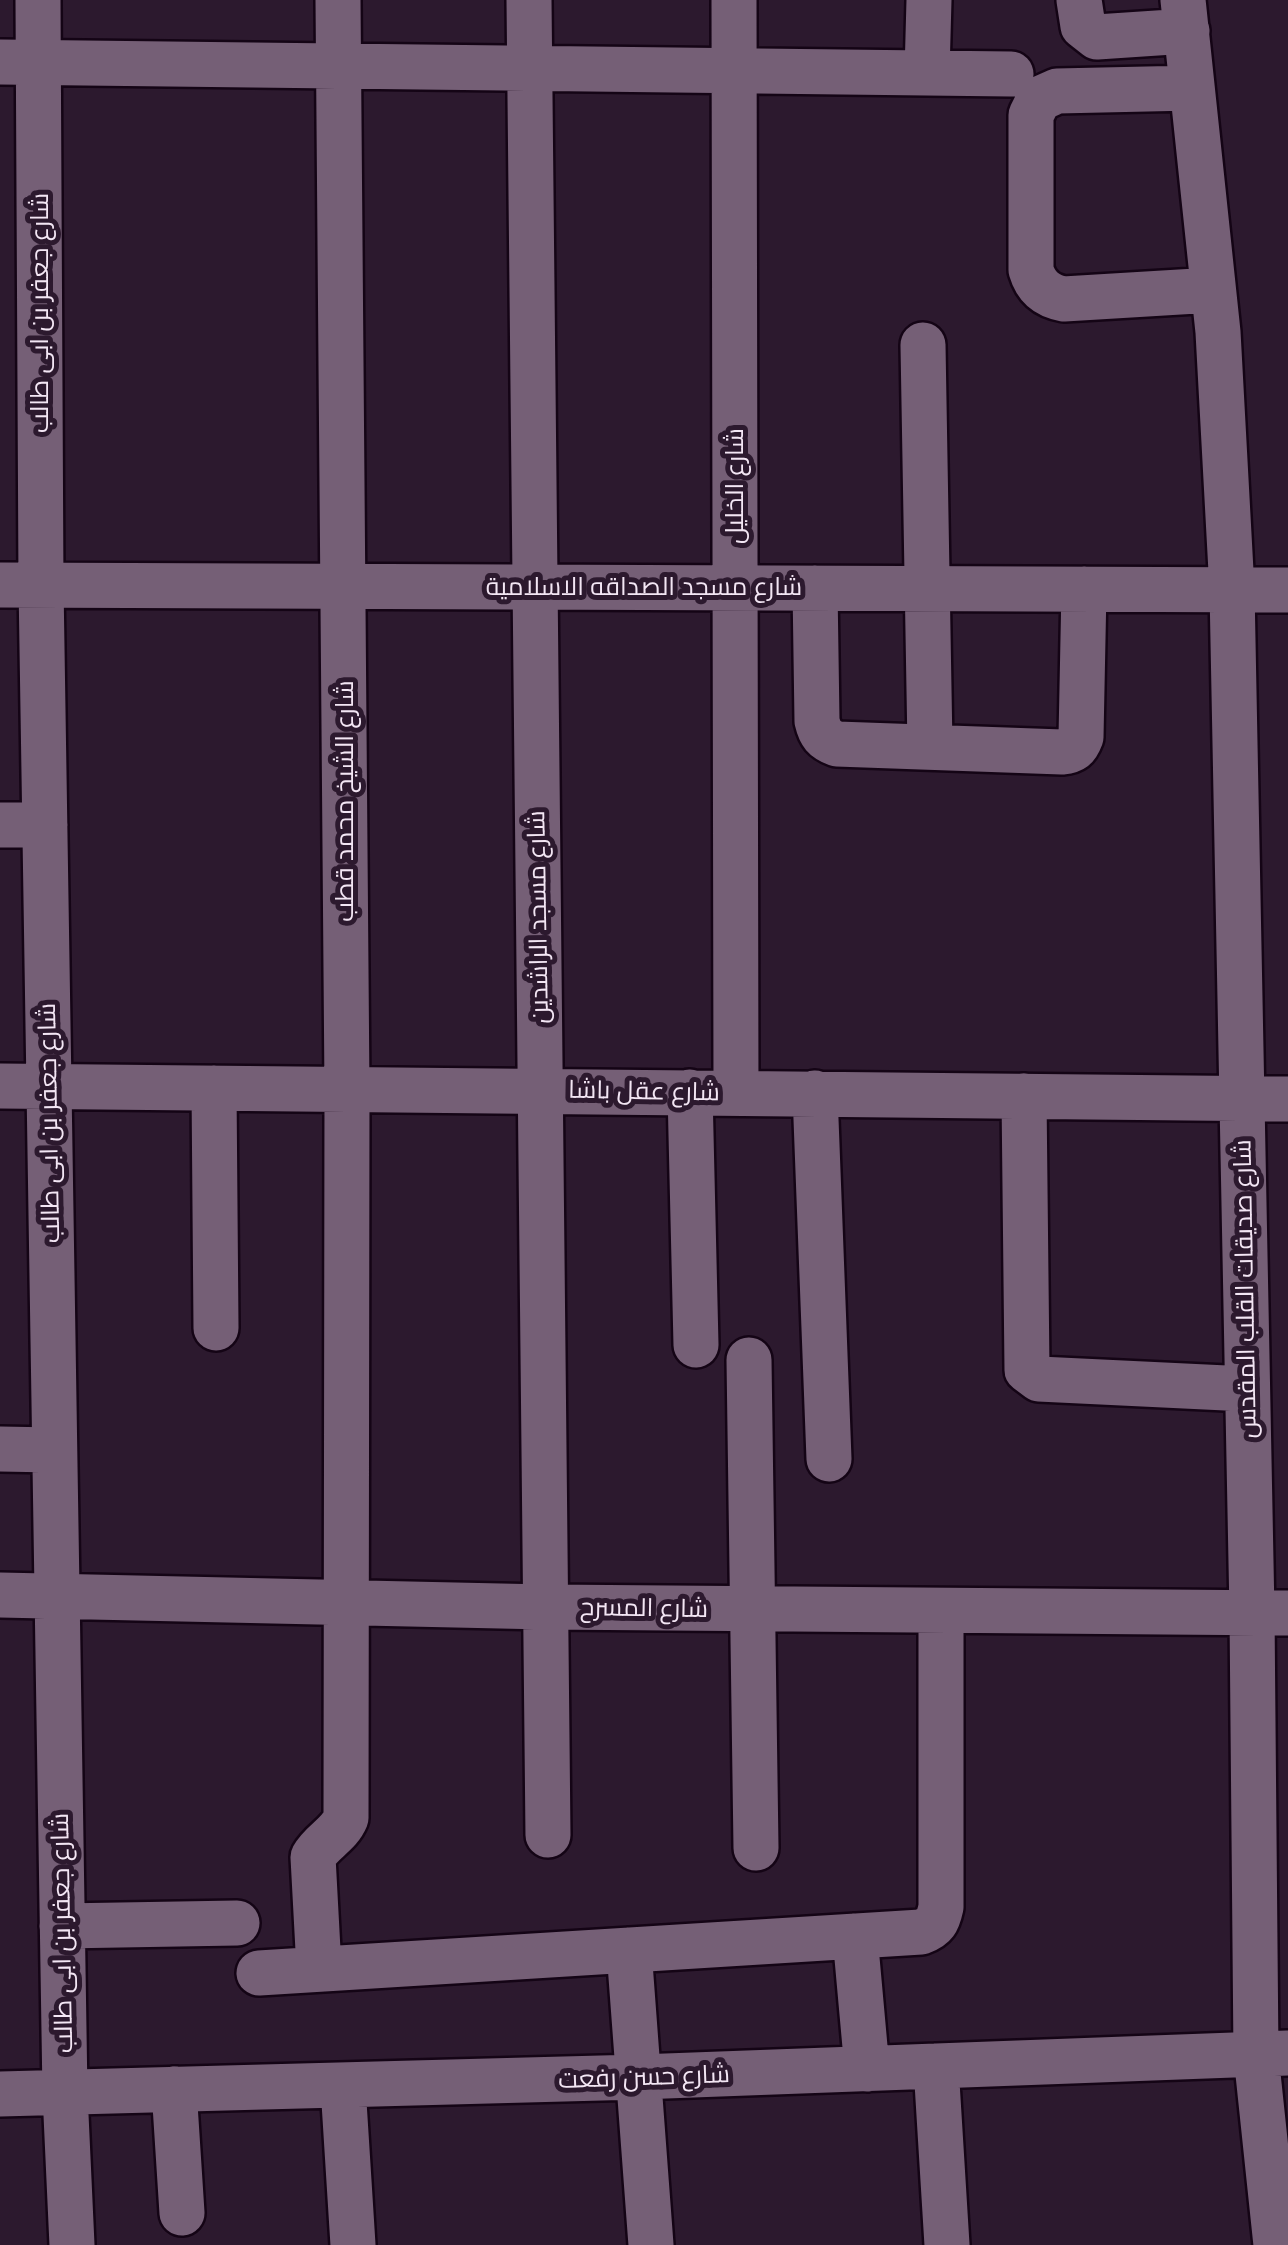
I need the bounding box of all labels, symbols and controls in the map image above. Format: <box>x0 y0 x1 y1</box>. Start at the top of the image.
street label: شارع جعفر بن ابى طالب <box>25 193 55 433</box>
street label: شارع الخليل <box>720 428 750 544</box>
street label: شارع مسجد الصداقه الاسلامية <box>486 572 802 602</box>
street label: شارع الشيخ محمد قطب <box>330 680 360 922</box>
street label: شارع مسجد الراشدين <box>521 810 555 1024</box>
street label: شارع جعفر بن ابى طالب <box>32 1003 66 1243</box>
street label: شارع عقل باشا <box>568 1075 720 1107</box>
street label: شارع صديقات القلب المقدس <box>1227 1139 1263 1439</box>
street label: شارع المسرح <box>580 1592 708 1624</box>
street label: شارع جعفر بن ابى طالب <box>45 1813 79 2053</box>
street label: شارع حسن رفعت <box>558 2059 730 2095</box>

